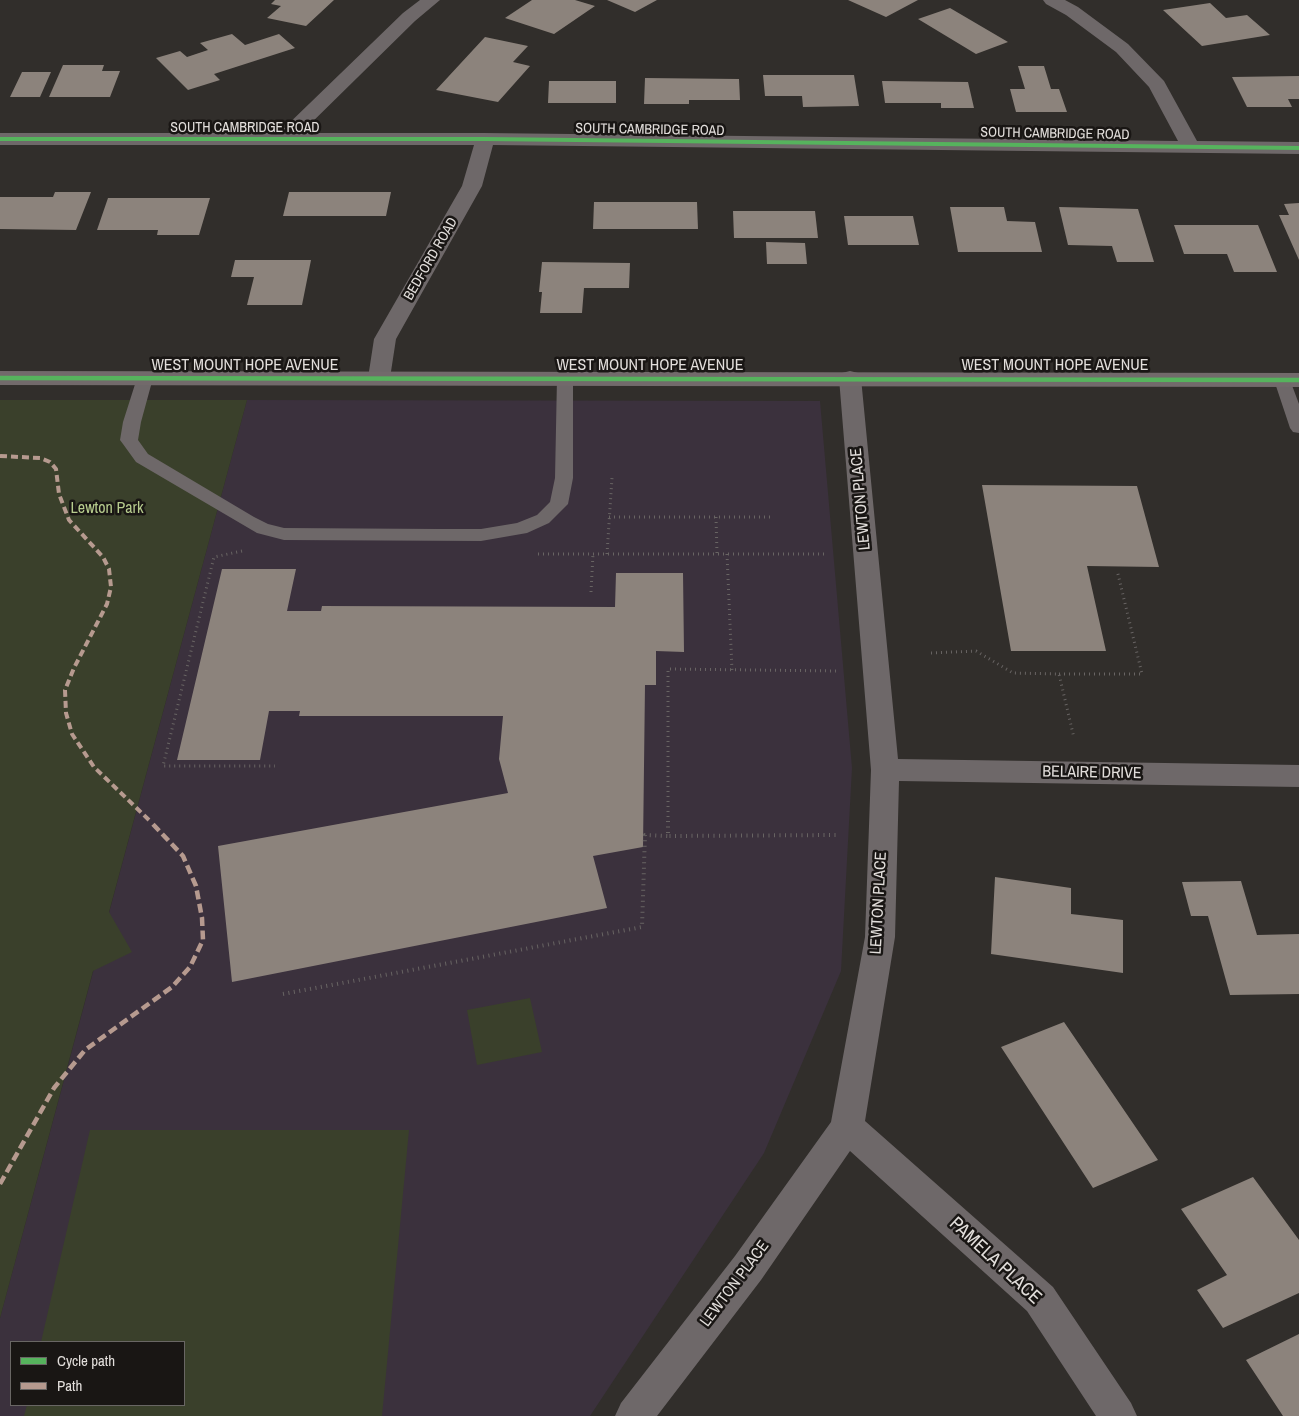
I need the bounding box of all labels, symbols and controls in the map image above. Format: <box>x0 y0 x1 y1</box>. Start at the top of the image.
street label: SOUTH CAMBRIDGE ROAD <box>170 120 320 136</box>
street label: SOUTH CAMBRIDGE ROAD <box>575 120 725 140</box>
street label: SOUTH CAMBRIDGE ROAD <box>980 124 1130 144</box>
street label: BEDFORD ROAD <box>401 215 461 303</box>
street label: WEST MOUNT HOPE AVENUE <box>151 356 339 376</box>
street label: WEST MOUNT HOPE AVENUE <box>556 356 744 376</box>
street label: WEST MOUNT HOPE AVENUE <box>961 356 1149 376</box>
street label: LEWTON PLACE <box>847 447 875 551</box>
park label: Lewton Park <box>71 499 143 519</box>
street label: BELAIRE DRIVE <box>1042 763 1142 783</box>
street label: LEWTON PLACE <box>867 851 891 955</box>
street label: PAMELA PLACE <box>944 1213 1046 1309</box>
street label: LEWTON PLACE <box>696 1237 774 1331</box>
legend <box>10 1341 185 1406</box>
text: Cycle path <box>57 1350 115 1371</box>
text: Path <box>57 1375 82 1396</box>

